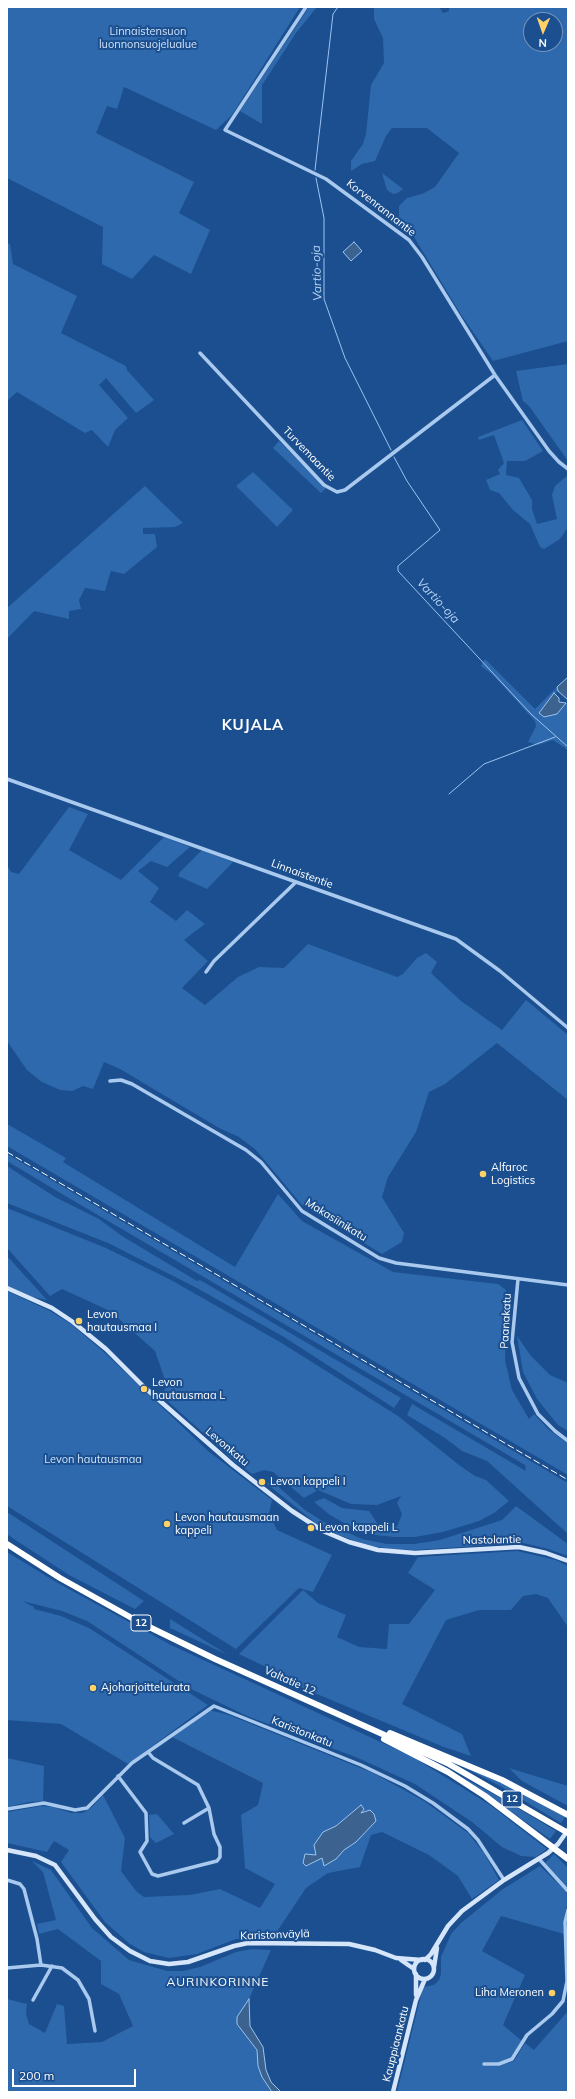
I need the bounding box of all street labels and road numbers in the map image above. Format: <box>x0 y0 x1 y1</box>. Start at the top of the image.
street label: Korvenrannantie <box>344 177 418 239</box>
street label: Turvemaantie <box>280 424 338 484</box>
street label: Linnaistentie <box>269 857 335 891</box>
street label: Makasiinikatu <box>303 1196 369 1244</box>
street label: Paanakatu <box>498 1293 514 1349</box>
street label: Levonkatu <box>203 1425 251 1469</box>
street label: Nastolantie <box>463 1533 521 1547</box>
road number: 12 <box>131 1615 151 1631</box>
street label: Valtatie 12 <box>262 1664 318 1698</box>
street label: Karistonkatu <box>270 1714 334 1750</box>
road number: 12 <box>502 1791 522 1807</box>
street label: Karistonväylä <box>240 1927 310 1943</box>
street label: Kauppiaankatu <box>380 2005 412 2083</box>

